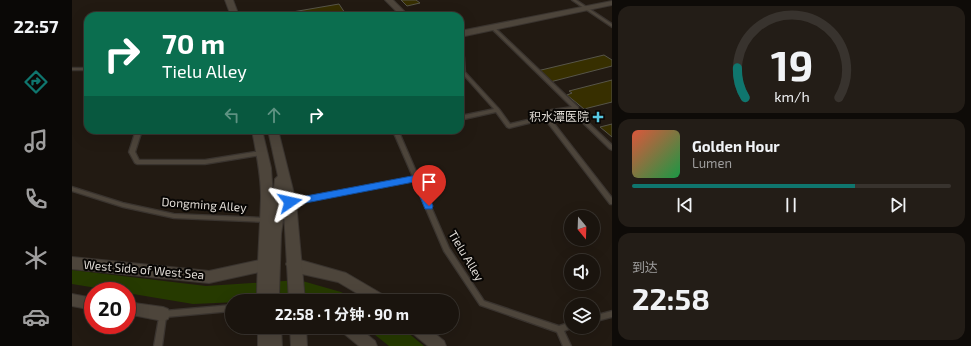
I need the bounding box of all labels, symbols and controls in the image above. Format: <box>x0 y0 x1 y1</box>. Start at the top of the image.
text: 22:57 <box>14 15 58 37</box>
text: 70 m <box>162 26 225 60</box>
icon: right <box>96 28 148 80</box>
text: 19 <box>770 38 813 88</box>
text: Tielu Alley <box>162 60 247 82</box>
icon: directions <box>22 68 50 96</box>
text: km/h <box>774 87 809 104</box>
icon: left <box>221 104 243 126</box>
icon: ahead <box>263 104 285 126</box>
icon: right <box>305 104 327 126</box>
place label: 积水潭医院 <box>529 109 589 123</box>
marker: 积水潭医院 <box>592 111 604 123</box>
icon: music <box>22 127 50 155</box>
text: Golden Hour <box>692 137 780 155</box>
text: Lumen <box>692 155 732 171</box>
pin <box>412 165 446 206</box>
icon: arrive <box>418 171 440 193</box>
position arrow <box>269 181 311 223</box>
icon: phone <box>22 185 50 213</box>
street label: Dongming Alley <box>161 194 248 214</box>
icon: previous <box>674 194 696 216</box>
icon: pause <box>780 194 802 216</box>
icon: next <box>887 194 909 216</box>
north arrow <box>564 210 600 246</box>
map controls <box>564 210 600 334</box>
street label: Tielu Alley <box>446 228 488 284</box>
icon: climate <box>22 244 50 272</box>
button: sound <box>564 254 600 290</box>
street label: West Side of West Sea <box>83 257 205 281</box>
text: 到达 <box>632 259 658 275</box>
text: 22:58 <box>632 280 710 316</box>
speed limit sign: 20 <box>84 282 136 334</box>
button: layers <box>564 298 600 334</box>
icon: car <box>22 303 50 331</box>
text: 22:58 · 1 分钟 · 90 m <box>275 305 409 323</box>

